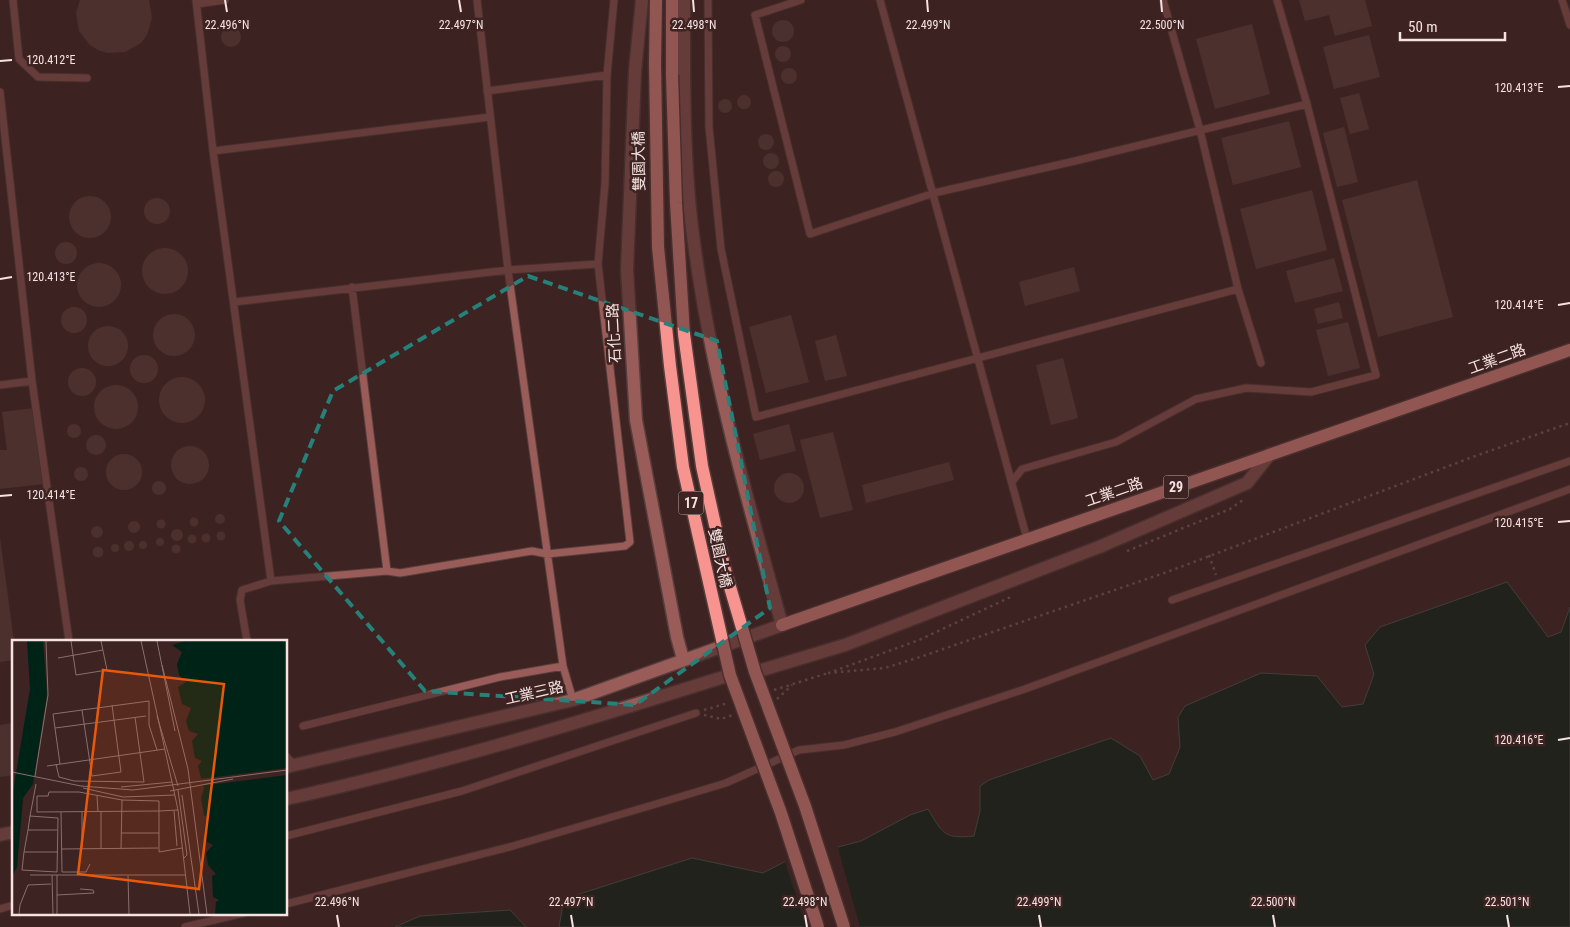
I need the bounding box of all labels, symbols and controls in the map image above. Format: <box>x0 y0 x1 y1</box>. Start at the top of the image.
scale bar <box>1400 10 1505 42</box>
text: 22.496°N <box>205 18 249 32</box>
text: 22.497°N <box>439 18 483 32</box>
text: 22.498°N <box>672 18 716 32</box>
text: 22.499°N <box>906 18 950 32</box>
text: 22.500°N <box>1140 18 1184 32</box>
text: 50 m <box>1408 18 1438 36</box>
text: 120.412°E <box>26 53 76 67</box>
text: 120.413°E <box>1494 81 1544 95</box>
street label: 雙園大橋 <box>629 131 649 191</box>
text: 120.413°E <box>26 270 76 284</box>
text: 120.414°E <box>1494 298 1544 312</box>
street label: 石化二路 <box>603 303 625 363</box>
street label: 工業二路 <box>1466 340 1528 378</box>
street label: 工業二路 <box>1083 474 1145 510</box>
road number: 29 <box>1164 476 1188 498</box>
text: 120.414°E <box>26 488 76 502</box>
road number: 17 <box>678 492 704 514</box>
text: 120.415°E <box>1494 516 1544 530</box>
street label: 雙園大橋 <box>705 527 735 589</box>
inset map <box>12 640 288 914</box>
street label: 工業三路 <box>503 677 565 709</box>
text: 120.416°E <box>1494 733 1544 747</box>
text: 22.496°N <box>315 895 359 909</box>
text: 22.497°N <box>549 895 593 909</box>
text: 22.498°N <box>783 895 827 909</box>
text: 22.499°N <box>1017 895 1061 909</box>
text: 22.500°N <box>1251 895 1295 909</box>
text: 22.501°N <box>1485 895 1529 909</box>

